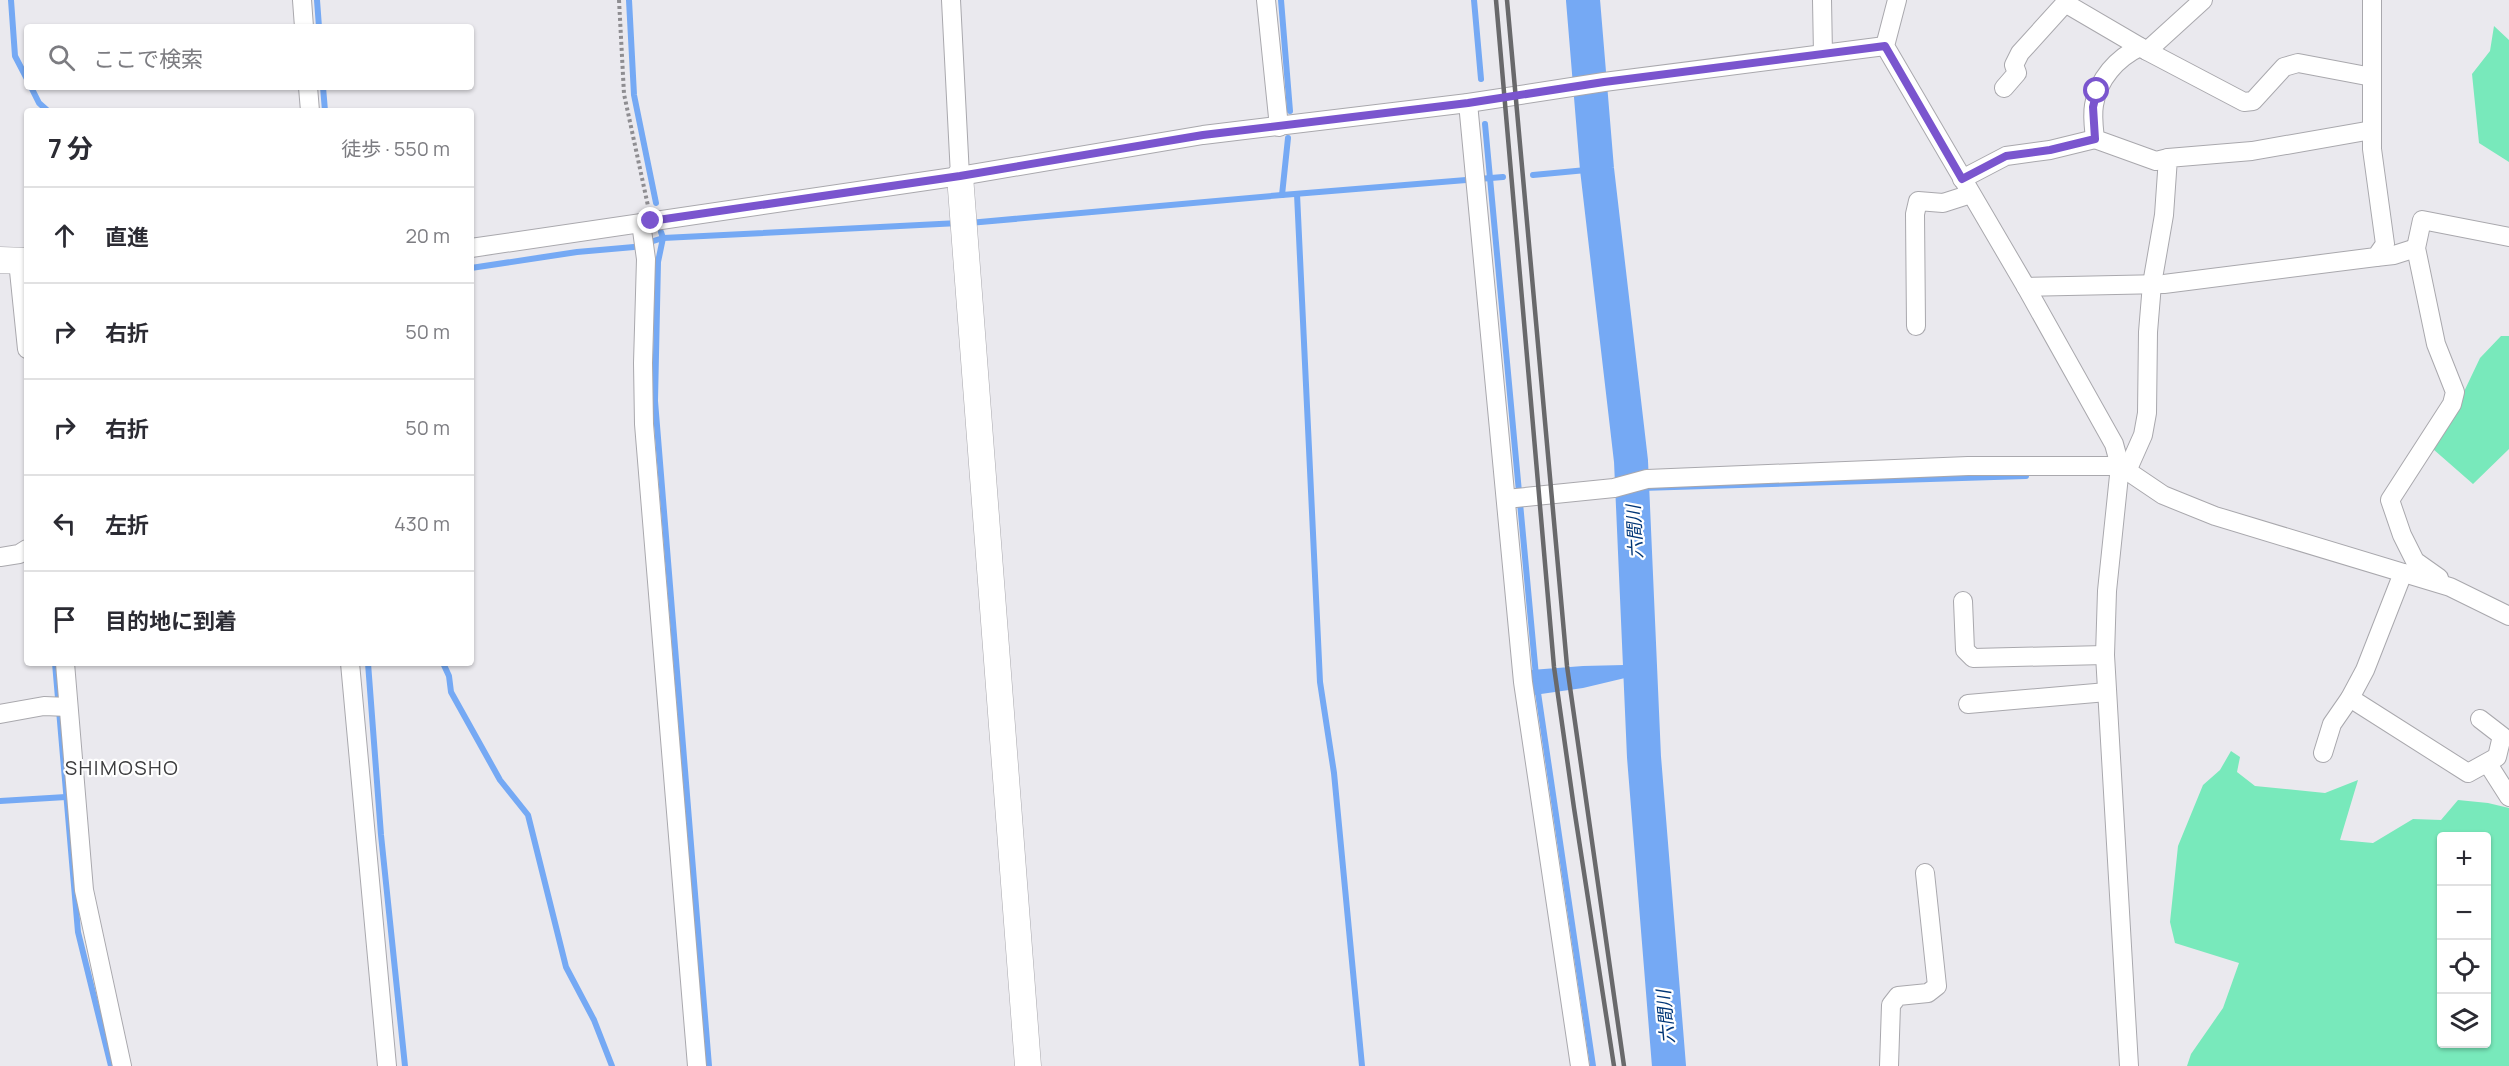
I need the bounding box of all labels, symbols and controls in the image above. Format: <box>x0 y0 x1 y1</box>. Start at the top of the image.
search box <box>24 24 474 90</box>
icon: search <box>45 41 78 74</box>
text: ここで検索 <box>93 44 203 74</box>
route start <box>2083 77 2109 103</box>
text: 7 分 <box>48 130 93 166</box>
text: 徒歩 · 550 m <box>341 135 450 162</box>
route end <box>637 207 663 233</box>
icon: ahead <box>48 219 81 252</box>
text: 直進 <box>105 222 149 252</box>
text: 20 m <box>405 222 450 249</box>
icon: right <box>48 315 81 348</box>
text: 右折 <box>105 318 149 348</box>
text: 50 m <box>405 318 450 345</box>
icon: right <box>48 411 81 444</box>
text: 右折 <box>105 414 149 444</box>
text: 50 m <box>405 414 450 441</box>
water label: 六間川 <box>1620 502 1647 560</box>
icon: left <box>48 507 81 540</box>
text: 左折 <box>105 510 149 540</box>
text: 430 m <box>394 510 450 537</box>
icon: arrive <box>48 603 81 636</box>
text: 目的地に到着 <box>105 606 237 636</box>
district label: SHIMOSHO <box>65 754 179 781</box>
map controls <box>2437 832 2491 1048</box>
button: + <box>2437 832 2491 886</box>
button: − <box>2437 886 2491 940</box>
button: locate <box>2437 940 2491 994</box>
water label: 六間川 <box>1651 987 1679 1045</box>
button: layers <box>2437 994 2491 1048</box>

